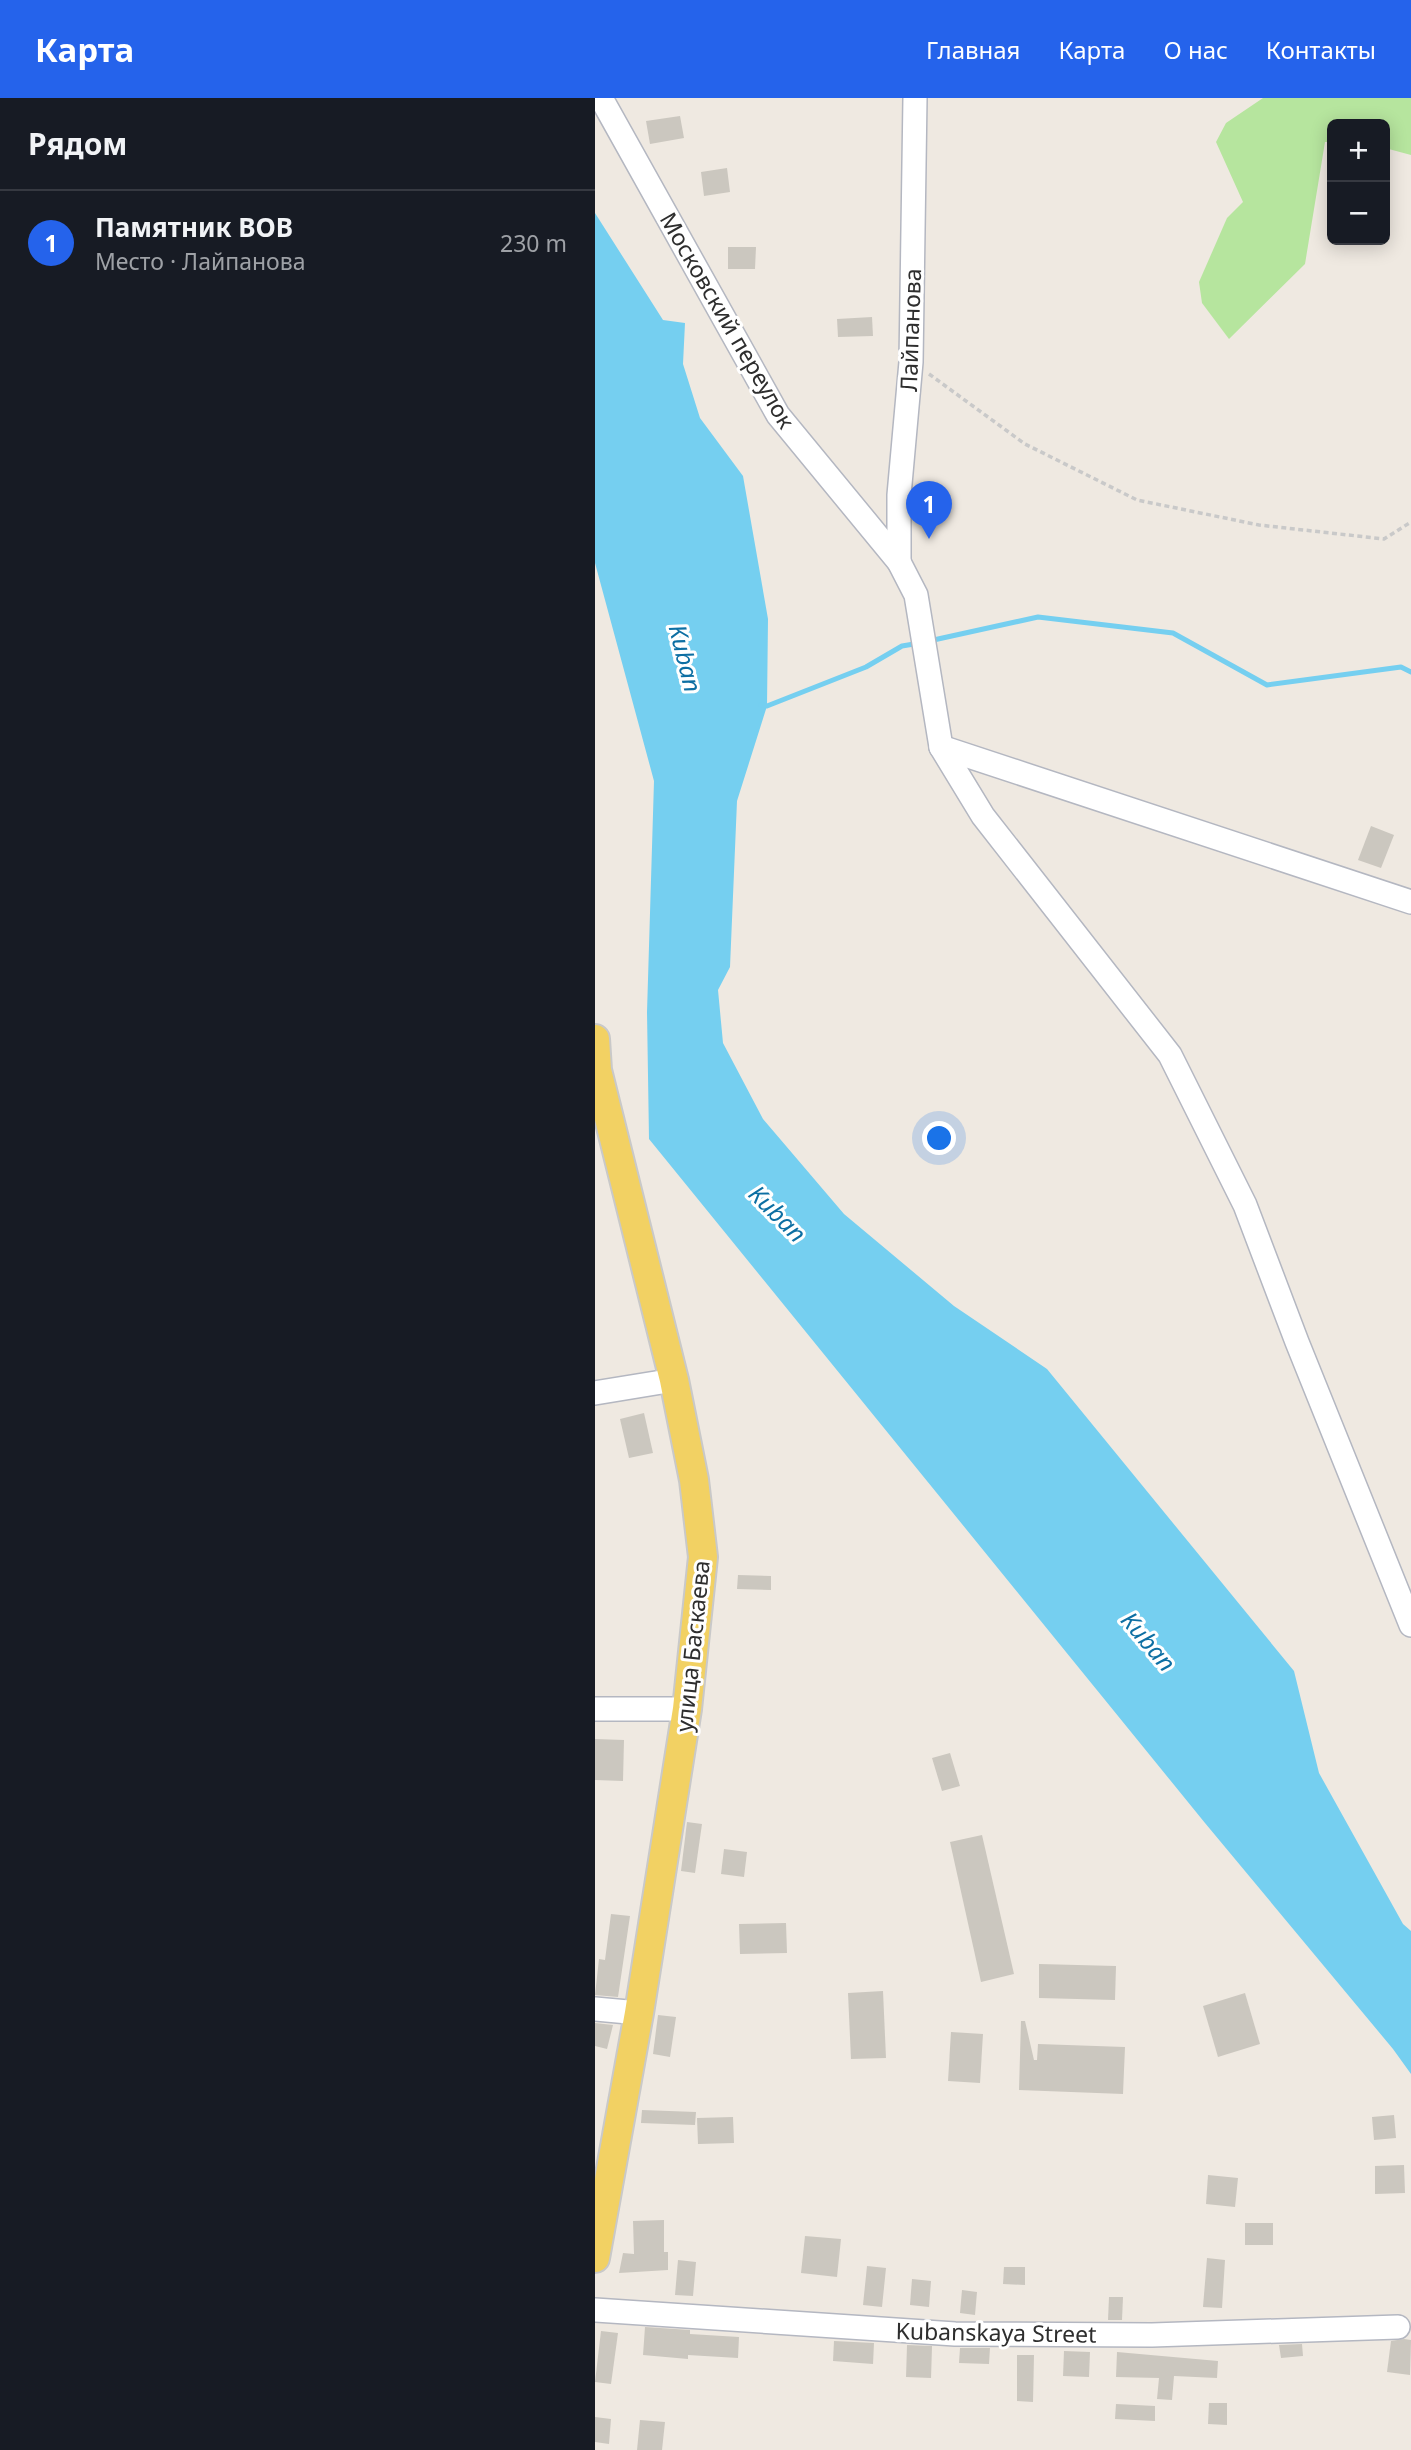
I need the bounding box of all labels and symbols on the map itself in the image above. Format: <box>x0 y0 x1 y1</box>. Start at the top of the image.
street label: Московский переулок <box>653 206 803 435</box>
street label: Лайпанова <box>892 268 928 392</box>
pin: 1 <box>906 481 952 539</box>
water label: Kuban <box>662 621 710 695</box>
your location <box>922 1121 956 1155</box>
water label: Kuban <box>742 1177 814 1249</box>
street label: улица Баскаева <box>667 1559 717 1733</box>
water label: Kuban <box>1114 1604 1184 1678</box>
street label: Kubanskaya Street <box>895 2314 1097 2350</box>

